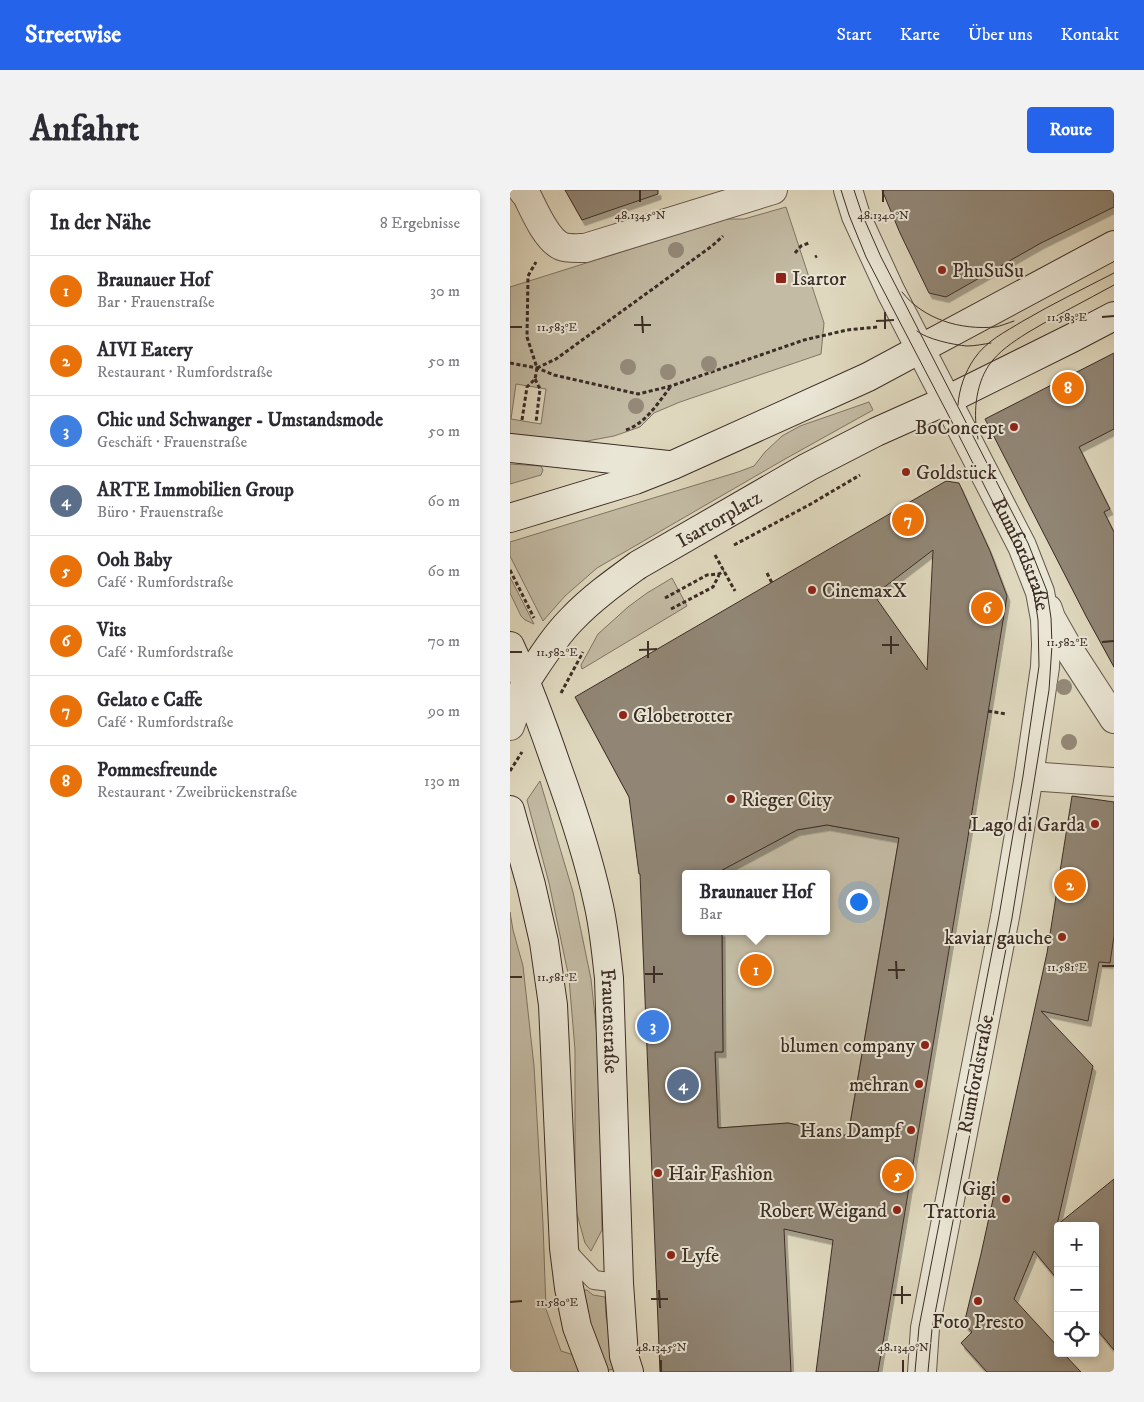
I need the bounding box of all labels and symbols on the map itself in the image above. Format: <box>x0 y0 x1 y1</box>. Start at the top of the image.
text: 48.1345°N <box>614 208 666 223</box>
text: 48.1340°N <box>857 208 909 223</box>
place label: PhuSuSu <box>952 259 1024 284</box>
marker: PhuSuSu <box>936 264 948 276</box>
place label: Isartor <box>792 267 847 292</box>
marker: Isartor <box>774 271 788 285</box>
text: 11.583°E <box>1047 310 1088 325</box>
text: 11.583°E <box>537 320 578 335</box>
pin: 8 <box>1052 369 1084 407</box>
place label: BoConcept <box>915 416 1004 441</box>
marker: BoConcept <box>1008 421 1020 433</box>
place label: Goldstück <box>916 461 997 486</box>
marker: Goldstück <box>900 466 912 478</box>
street label: Isartorplatz <box>673 485 767 554</box>
street label: Rumfordstraße <box>985 494 1054 613</box>
pin: 7 <box>892 501 924 539</box>
place label: CinemaxX <box>822 579 907 604</box>
marker: CinemaxX <box>806 584 818 596</box>
pin: 6 <box>971 589 1003 627</box>
text: 11.582°E <box>1046 635 1088 650</box>
text: 11.582°E <box>536 645 578 660</box>
place label: Globetrotter <box>633 704 733 729</box>
marker: Globetrotter <box>617 709 629 721</box>
place label: Rieger City <box>741 788 832 813</box>
marker: Rieger City <box>725 793 737 805</box>
place label: Lago di Garda <box>971 813 1085 838</box>
marker: Lago di Garda <box>1089 818 1101 830</box>
pin: 2 <box>1054 866 1086 904</box>
your location <box>846 889 872 915</box>
place label: kaviar gauche <box>944 926 1052 951</box>
marker: kaviar gauche <box>1056 931 1068 943</box>
pin: 1 <box>740 951 772 989</box>
text: 11.581°E <box>1047 960 1088 975</box>
street label: Frauenstraße <box>594 967 623 1074</box>
text: 11.581°E <box>537 970 578 985</box>
pin: 3 <box>637 1007 669 1045</box>
street label: Rumfordstraße <box>953 1013 1000 1136</box>
place label: blumen company <box>780 1034 916 1059</box>
marker: blumen company <box>919 1039 931 1051</box>
pin: 4 <box>667 1066 699 1104</box>
place label: mehran <box>849 1073 910 1098</box>
marker: mehran <box>913 1078 925 1090</box>
place label: Hans Dampf <box>800 1119 905 1144</box>
marker: Hans Dampf <box>905 1124 917 1136</box>
pin: 5 <box>882 1156 914 1194</box>
place label: Hair Fashion <box>668 1162 773 1187</box>
marker: Hair Fashion <box>652 1167 664 1179</box>
place label: Gigi Trattoria <box>923 1177 996 1225</box>
marker: Gigi Trattoria <box>1000 1193 1012 1205</box>
place label: Robert Weigand <box>759 1199 887 1224</box>
marker: Robert Weigand <box>891 1204 903 1216</box>
place label: Lyfe <box>681 1244 719 1269</box>
marker: Lyfe <box>665 1249 677 1261</box>
text: 11.580°E <box>536 1295 579 1310</box>
marker: Foto Presto <box>972 1295 984 1307</box>
place label: Foto Presto <box>932 1310 1024 1335</box>
text: 48.1345°N <box>635 1340 687 1355</box>
text: 48.1340°N <box>877 1340 929 1355</box>

